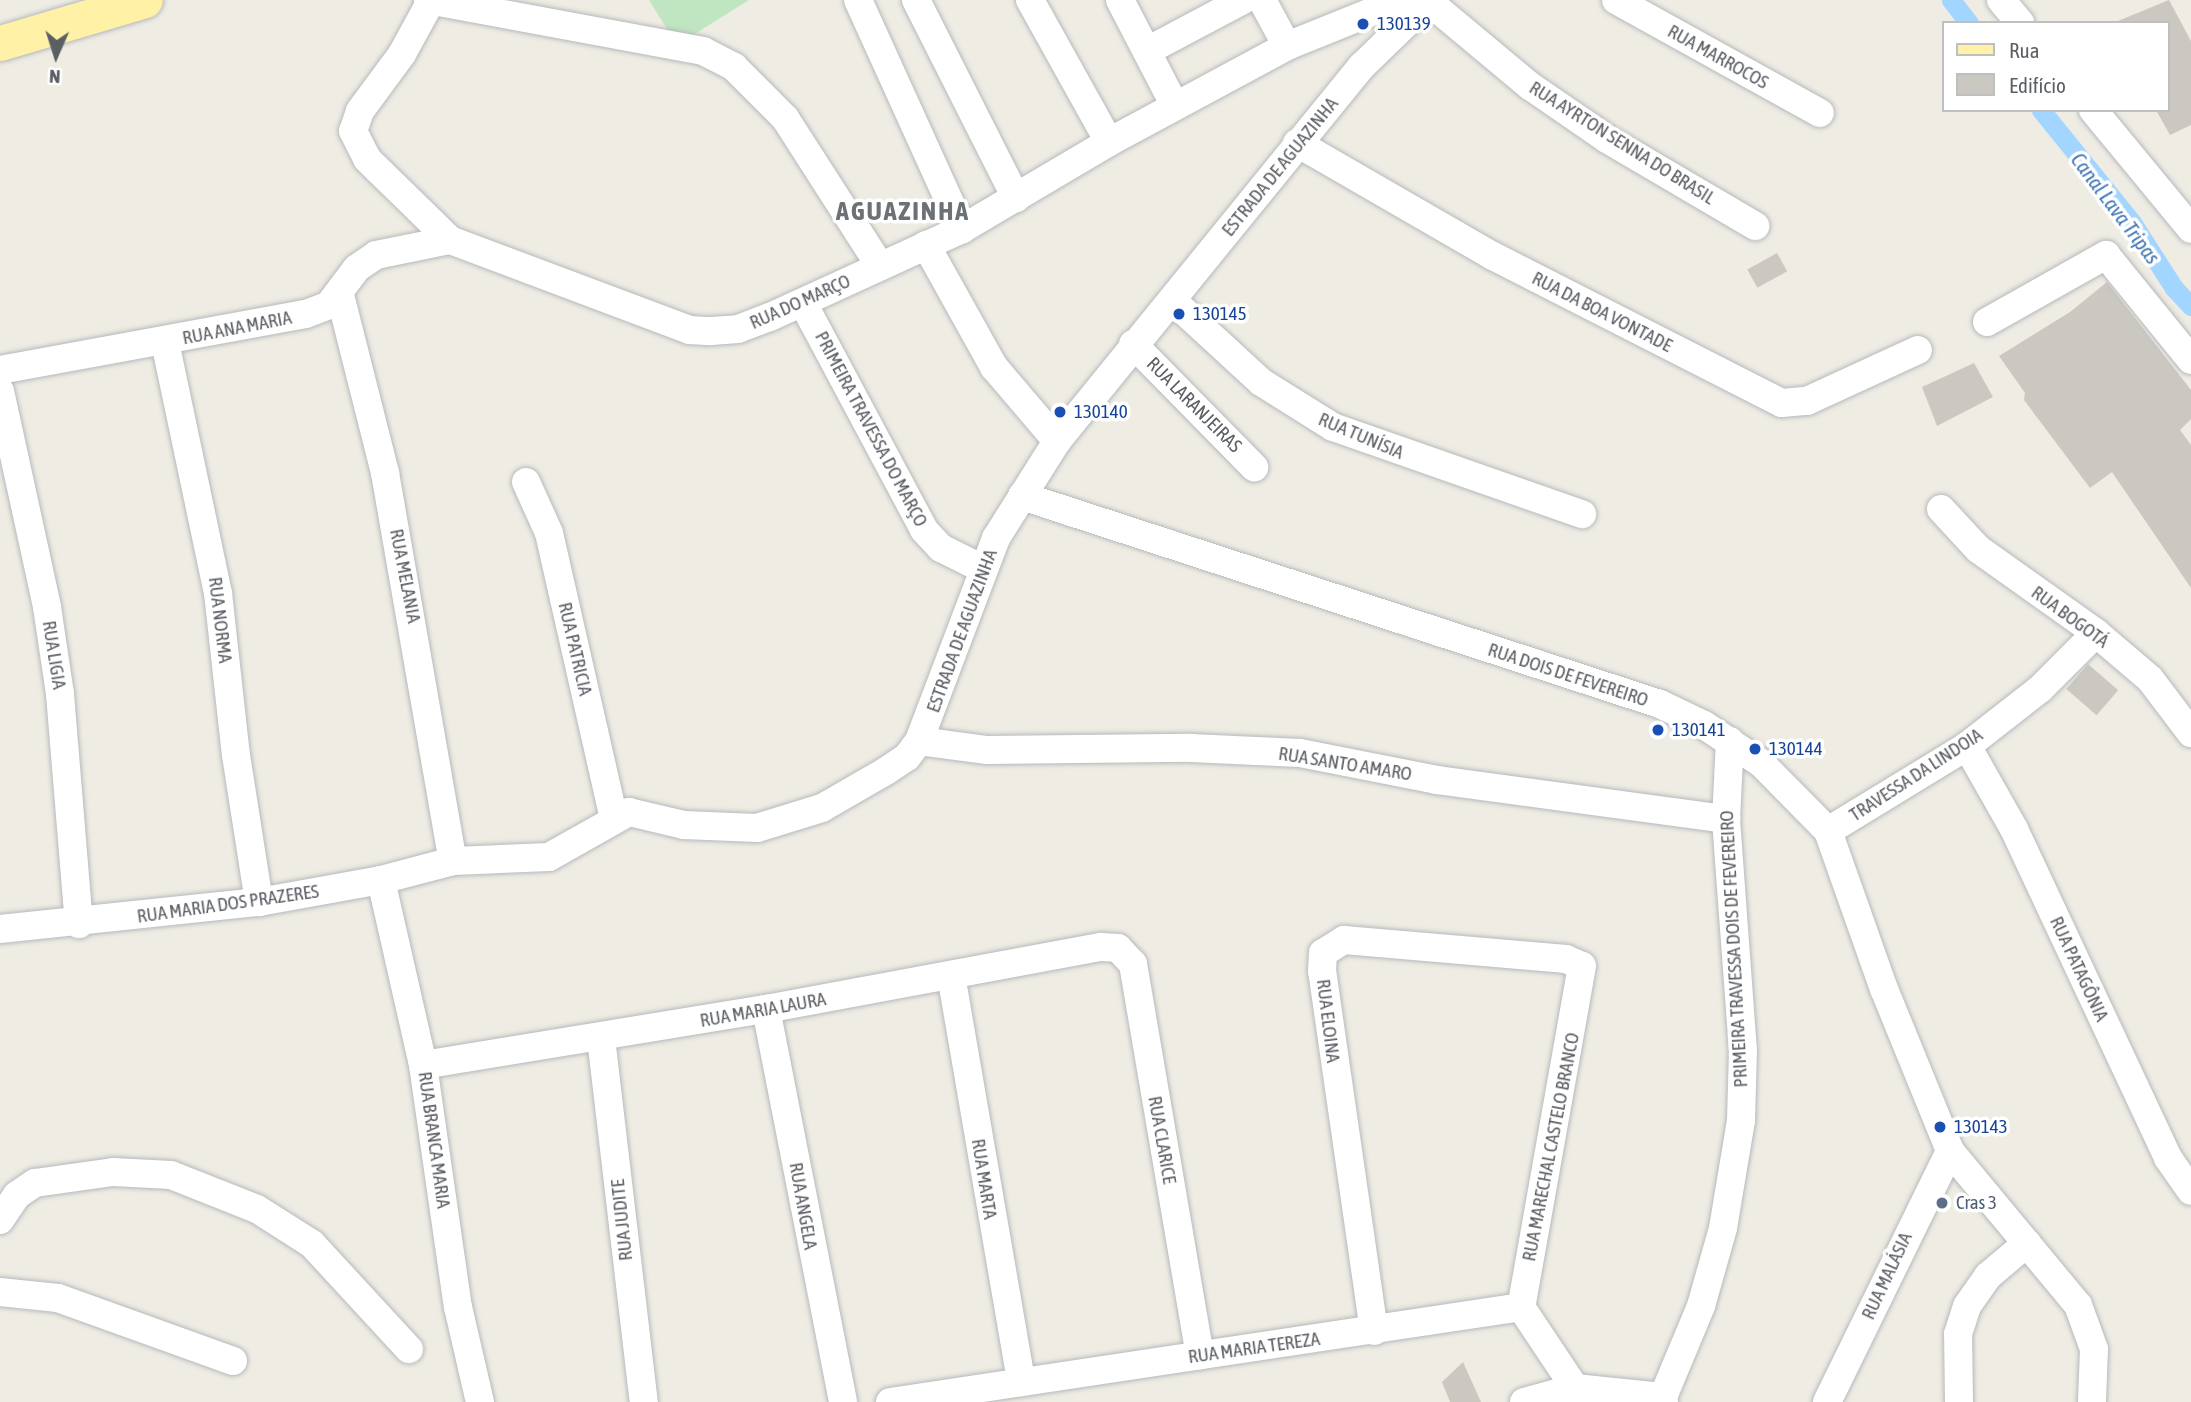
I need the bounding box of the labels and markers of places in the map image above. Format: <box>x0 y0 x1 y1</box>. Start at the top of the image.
place label: 130139 <box>1377 13 1431 35</box>
marker: 130139 <box>1355 16 1371 32</box>
place label: 130145 <box>1193 303 1247 325</box>
marker: 130145 <box>1171 306 1187 322</box>
place label: 130140 <box>1074 401 1128 423</box>
marker: 130140 <box>1052 404 1068 420</box>
place label: 130141 <box>1672 719 1726 741</box>
marker: 130141 <box>1650 722 1666 738</box>
place label: 130144 <box>1769 738 1823 760</box>
marker: 130144 <box>1747 741 1763 757</box>
place label: 130143 <box>1954 1116 2008 1138</box>
marker: 130143 <box>1932 1119 1948 1135</box>
place label: Cras 3 <box>1956 1192 1997 1214</box>
marker: Cras 3 <box>1934 1195 1950 1211</box>

